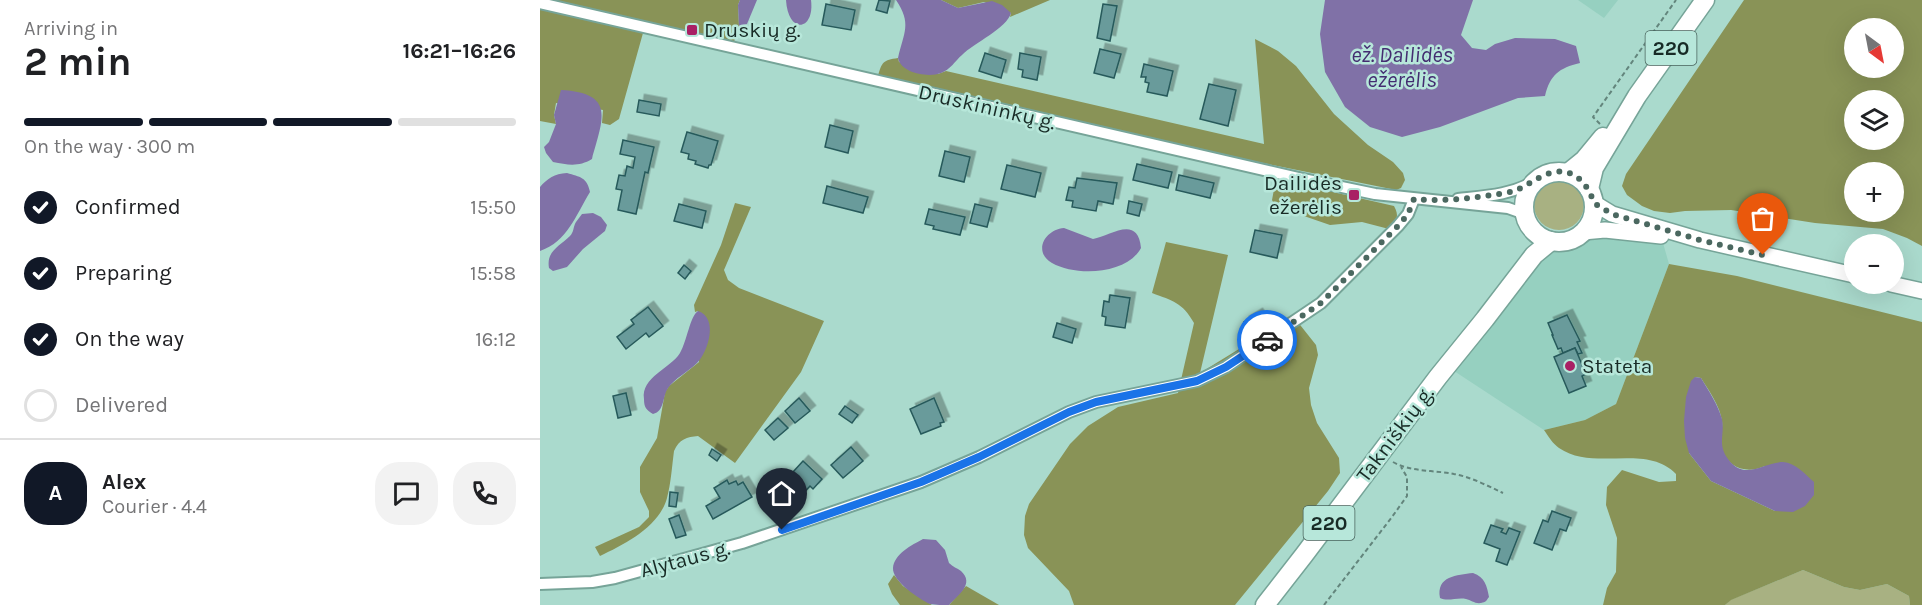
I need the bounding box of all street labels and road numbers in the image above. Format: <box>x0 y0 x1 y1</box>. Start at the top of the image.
road number: 220 <box>1646 31 1696 65</box>
street label: Druskininkų g. <box>916 80 1058 134</box>
street label: Takniškių g. <box>1351 381 1439 487</box>
road number: 220 <box>1304 506 1354 540</box>
street label: Alytaus g. <box>638 536 733 582</box>

